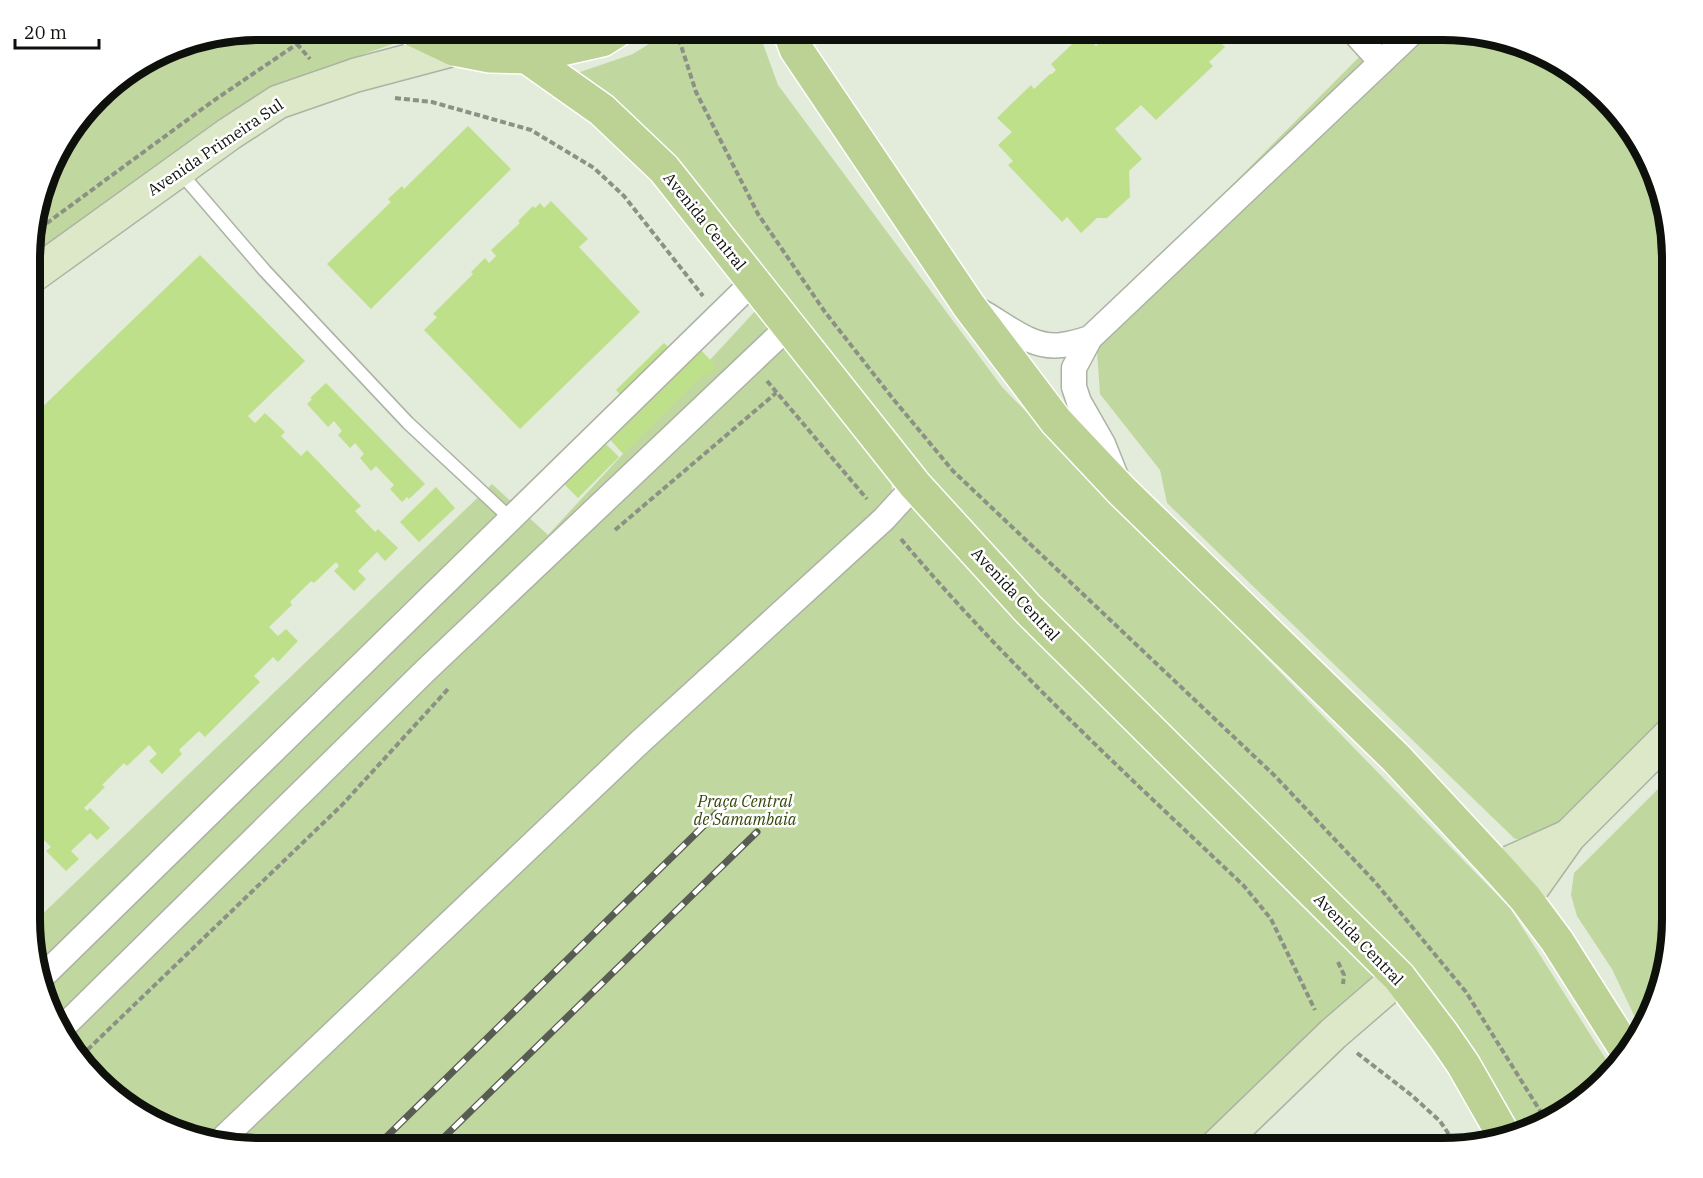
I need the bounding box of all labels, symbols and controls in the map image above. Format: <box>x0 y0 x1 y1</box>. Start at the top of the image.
scale bar <box>15 12 99 50</box>
text: 20 m <box>24 21 67 44</box>
street label: Avenida Primeira Sul <box>143 94 287 200</box>
street label: Avenida Central <box>659 168 751 274</box>
street label: Avenida Central <box>968 543 1064 645</box>
park label: Praça Central de Samambaia <box>694 791 797 829</box>
street label: Avenida Central <box>1310 889 1408 989</box>

